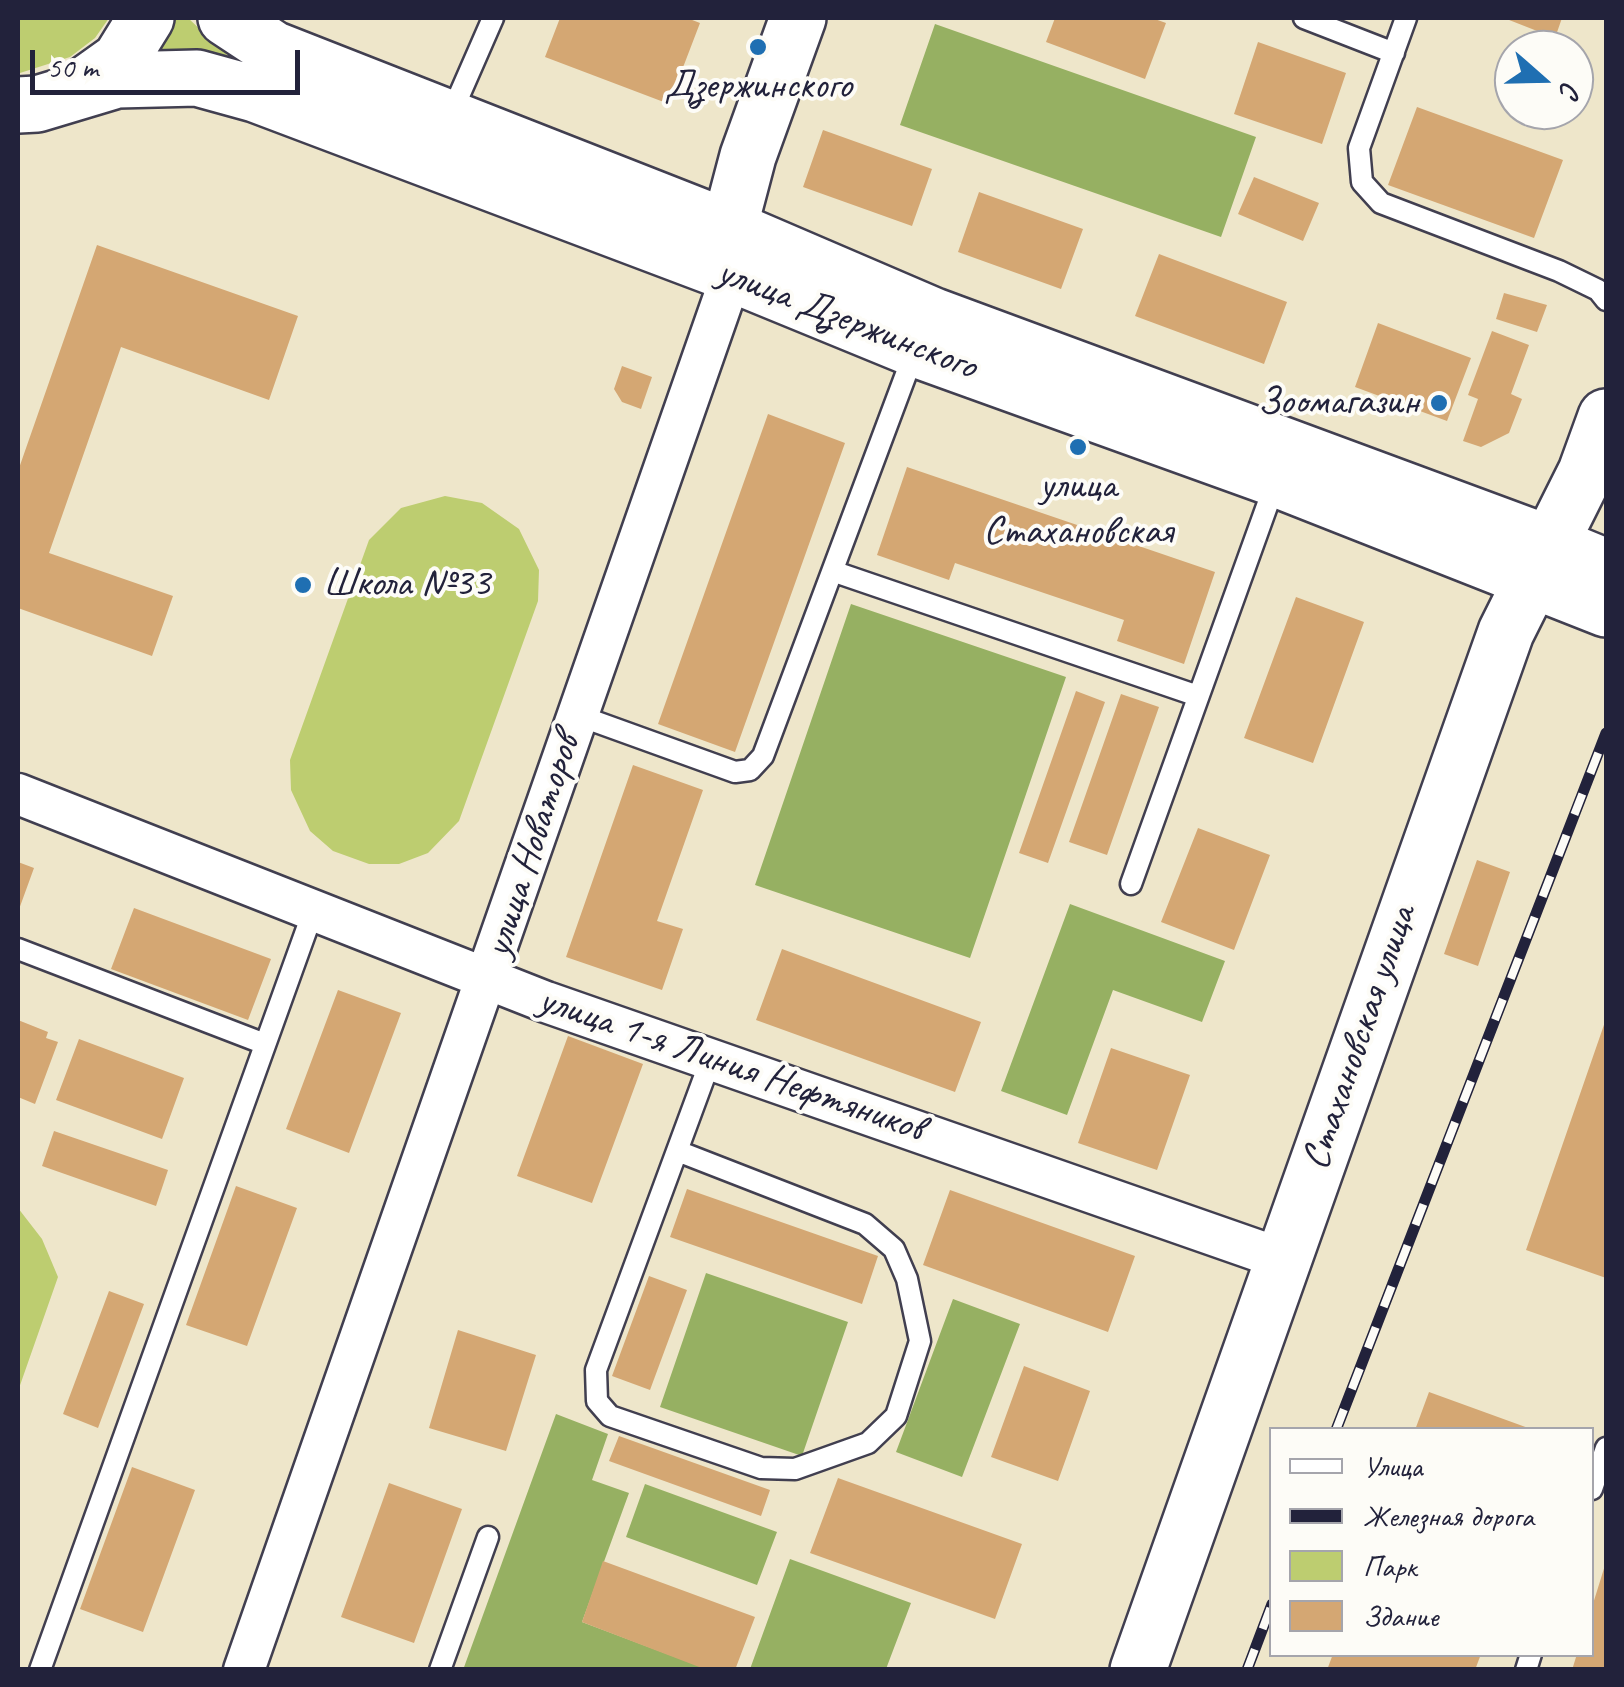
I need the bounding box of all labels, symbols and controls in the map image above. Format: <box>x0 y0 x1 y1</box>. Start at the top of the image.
scale bar <box>35 30 305 92</box>
north arrow <box>1494 30 1594 130</box>
marker: Дзержинского <box>747 36 769 58</box>
text: 50 m <box>47 48 98 86</box>
place label: Дзержинского <box>664 63 852 111</box>
text: С <box>1552 77 1590 102</box>
street label: улица Дзержинского <box>710 248 984 392</box>
place label: Зоомагазин <box>1258 379 1419 427</box>
marker: Зоомагазин <box>1428 392 1450 414</box>
marker: улица Стахановская <box>1067 436 1089 458</box>
place label: улица Стахановская <box>983 463 1173 557</box>
place label: Школа №33 <box>323 561 490 609</box>
marker: Школа №33 <box>292 574 314 596</box>
street label: улица Новаторов <box>474 729 592 963</box>
street label: Стахановская улица <box>1292 900 1428 1176</box>
street label: улица 1-я Линия Нефтяников <box>532 977 930 1153</box>
legend <box>1269 1427 1594 1657</box>
text: Улица <box>1363 1447 1422 1485</box>
text: Железная дорога <box>1363 1497 1534 1535</box>
text: Парк <box>1363 1547 1417 1585</box>
text: Здание <box>1363 1597 1438 1635</box>

